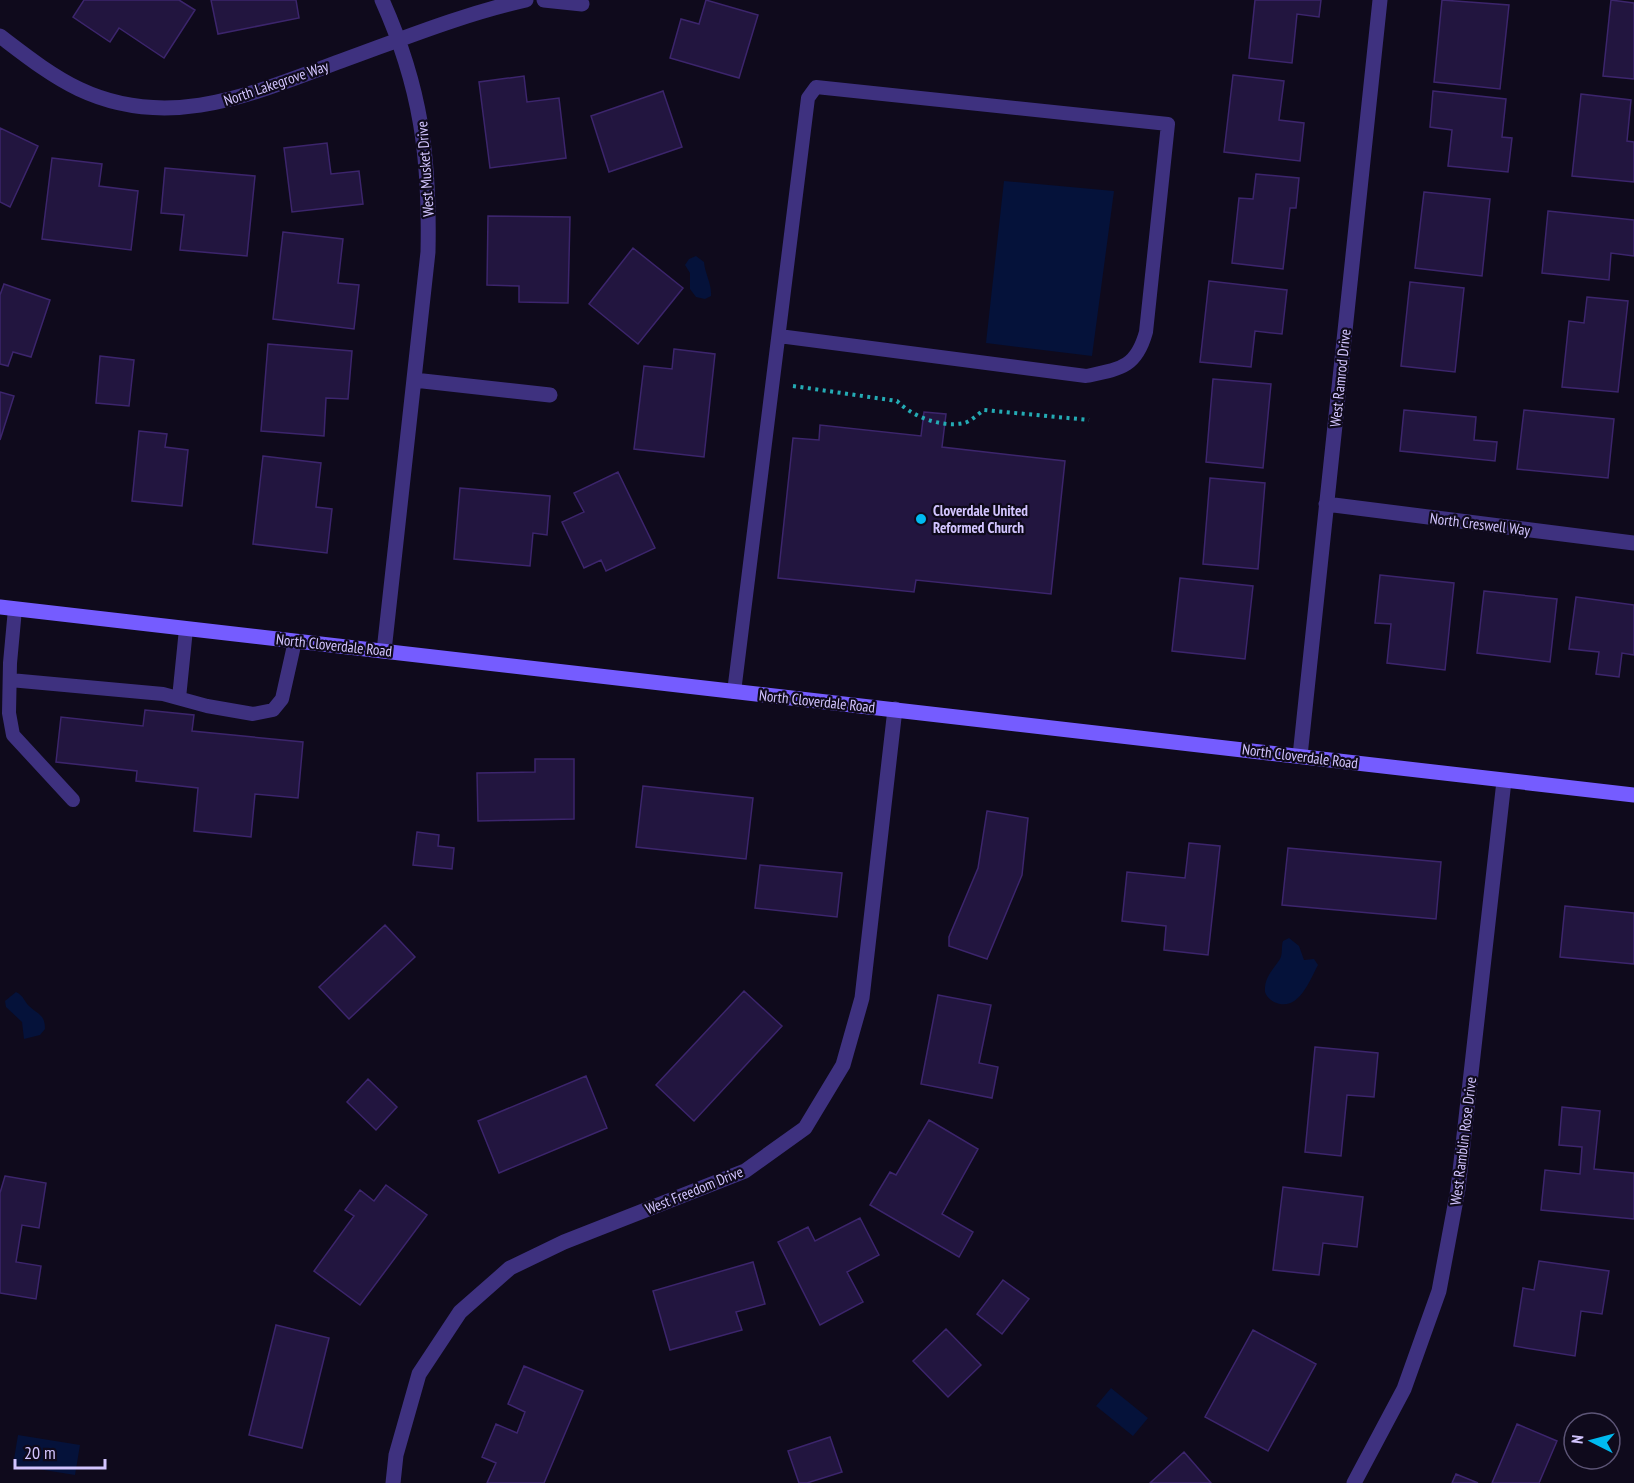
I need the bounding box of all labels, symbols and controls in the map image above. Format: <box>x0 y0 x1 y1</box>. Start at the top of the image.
street label: North Lakegrove Way <box>221 56 331 110</box>
street label: West Musket Drive <box>412 121 438 217</box>
street label: West Ramrod Drive <box>1325 328 1355 428</box>
place label: Cloverdale United Reformed Church <box>933 501 1028 537</box>
street label: North Creswell Way <box>1429 508 1532 540</box>
marker: Cloverdale United Reformed Church <box>914 512 928 526</box>
street label: North Cloverdale Road <box>275 629 393 661</box>
street label: North Cloverdale Road <box>758 685 876 717</box>
street label: North Cloverdale Road <box>1241 739 1359 773</box>
street label: West Ramblin Rose Drive <box>1446 1076 1480 1206</box>
street label: West Freedom Drive <box>642 1162 746 1218</box>
north arrow <box>1562 1411 1622 1471</box>
scale bar <box>15 1432 105 1470</box>
text: N <box>1567 1434 1587 1445</box>
text: 20 m <box>24 1441 56 1464</box>

